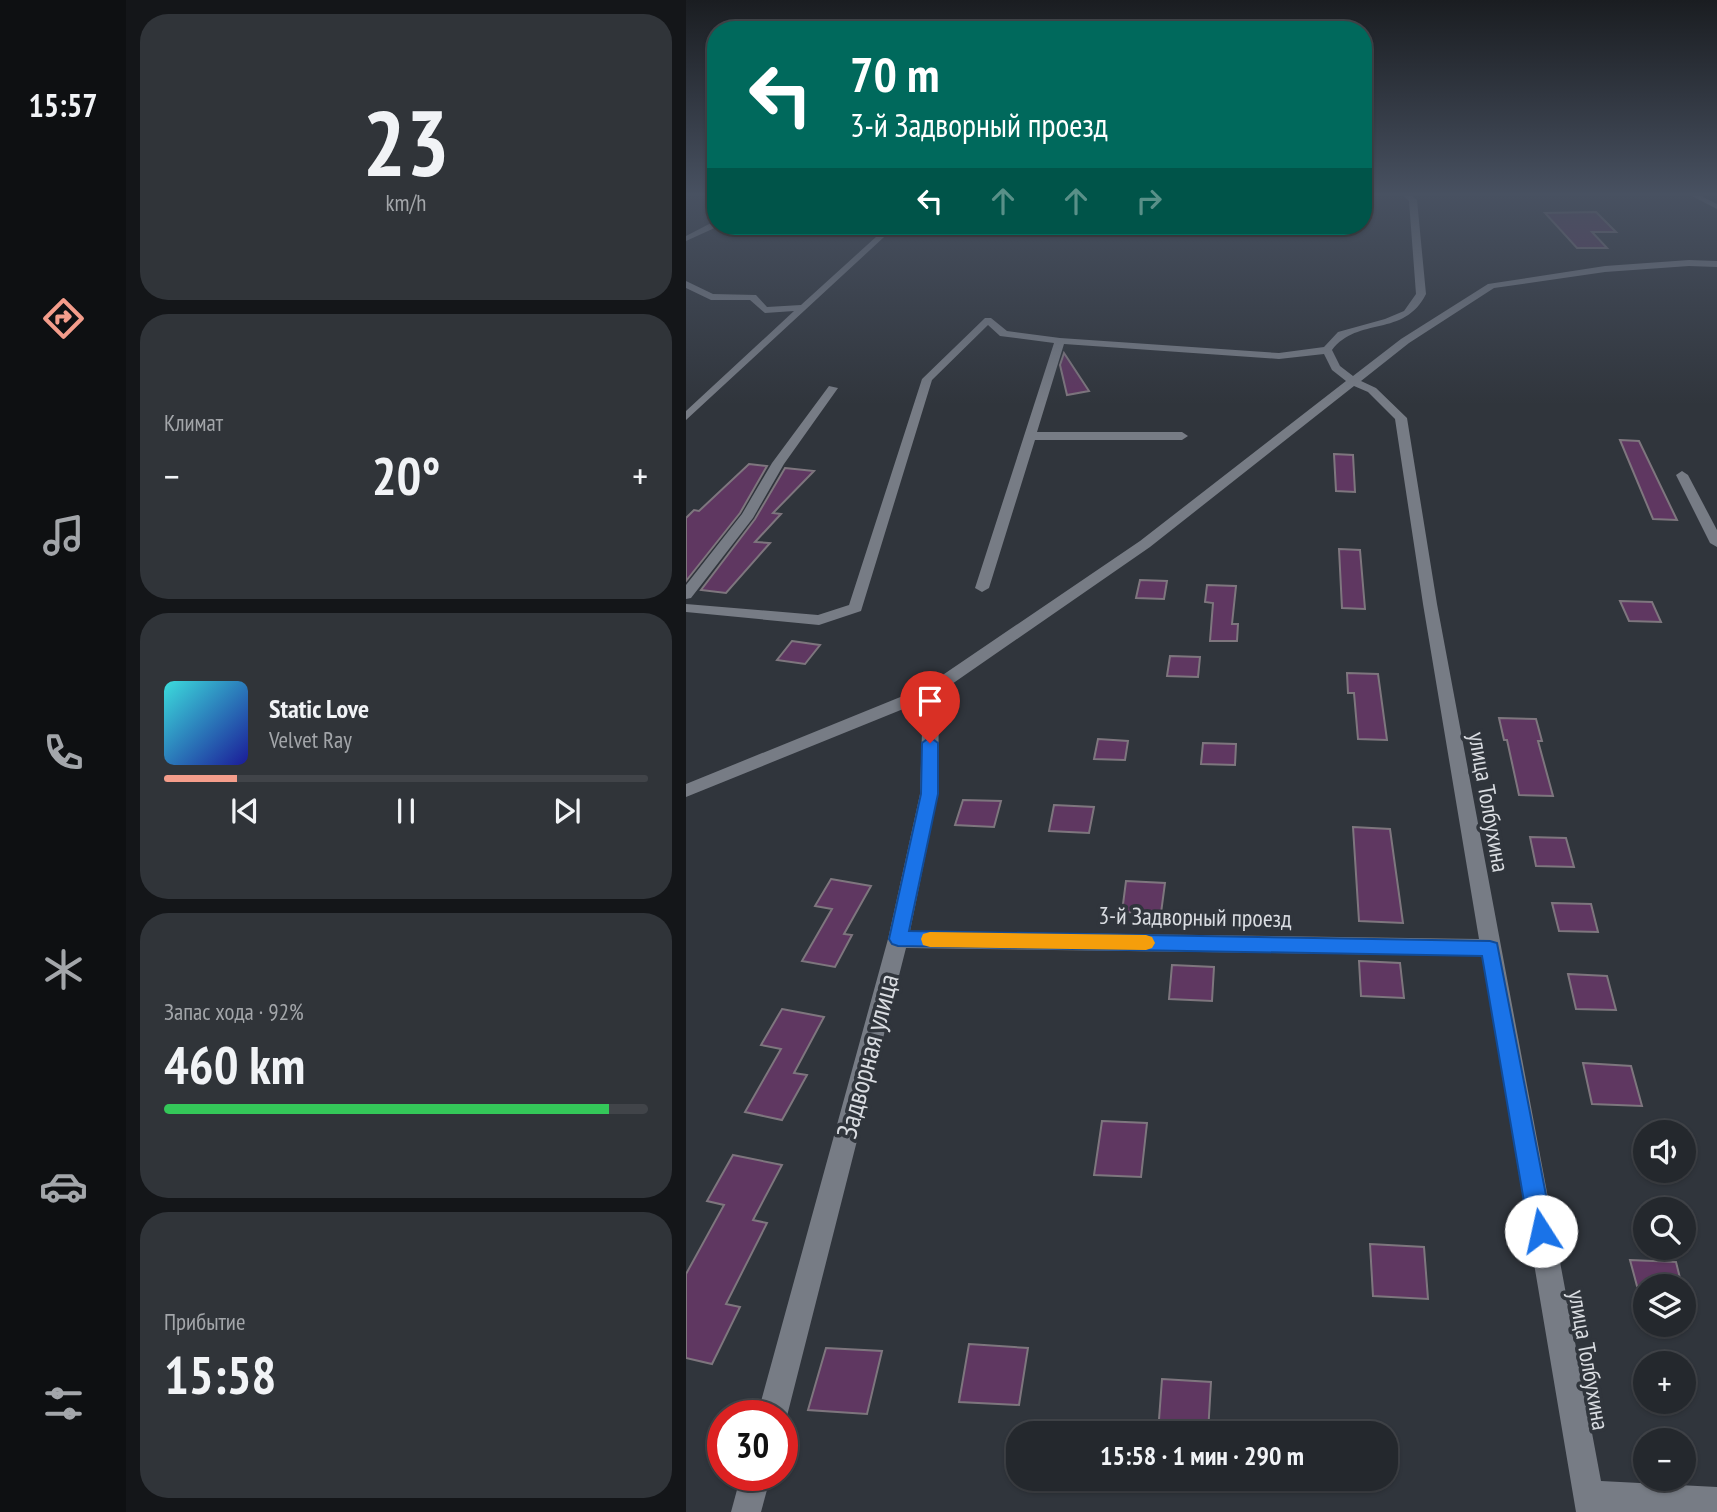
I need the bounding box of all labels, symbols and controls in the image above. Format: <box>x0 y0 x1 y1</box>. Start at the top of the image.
text: 70 m <box>850 42 939 106</box>
icon: left <box>735 49 826 140</box>
text: 23 <box>363 83 450 201</box>
text: 15:57 <box>28 84 98 126</box>
text: 3-й Задворный проезд <box>850 104 1108 146</box>
icon: left <box>911 182 949 220</box>
icon: ahead <box>984 182 1022 220</box>
icon: ahead <box>1057 182 1095 220</box>
icon: right <box>1130 182 1168 220</box>
text: km/h <box>386 188 426 217</box>
icon: directions <box>39 294 88 343</box>
text: Климат <box>164 408 223 437</box>
text: 20° <box>372 442 440 509</box>
text: − <box>164 451 180 500</box>
text: + <box>632 451 648 500</box>
icon: music <box>39 511 88 560</box>
pin <box>900 671 960 743</box>
icon: arrive <box>911 682 949 720</box>
text: Static Love <box>269 692 369 725</box>
text: Velvet Ray <box>269 725 352 754</box>
icon: phone <box>39 728 88 777</box>
street label: улица Толбухина <box>1461 730 1517 874</box>
icon: previous <box>226 792 264 830</box>
icon: pause <box>387 792 425 830</box>
icon: next <box>548 792 586 830</box>
street label: 3-й Задворный проезд <box>1098 900 1292 934</box>
icon: climate <box>39 945 88 994</box>
street label: Задворная улица <box>827 970 907 1142</box>
text: Запас хода · 92% <box>164 997 304 1026</box>
text: 460 km <box>164 1031 305 1098</box>
map controls <box>1633 1120 1696 1491</box>
button: sound <box>1633 1120 1696 1183</box>
icon: car <box>39 1162 88 1211</box>
position arrow <box>1504 1194 1578 1268</box>
button: search <box>1633 1197 1696 1260</box>
button: layers <box>1633 1274 1696 1337</box>
street label: улица Толбухина <box>1561 1288 1617 1432</box>
text: Прибытие <box>164 1307 245 1336</box>
text: 15:58 <box>164 1341 276 1408</box>
button: + <box>1633 1351 1696 1414</box>
icon: filters <box>39 1379 88 1428</box>
speed limit sign: 30 <box>707 1400 798 1491</box>
button: − <box>1633 1428 1696 1491</box>
text: 15:58 · 1 мин · 290 m <box>1100 1439 1304 1472</box>

